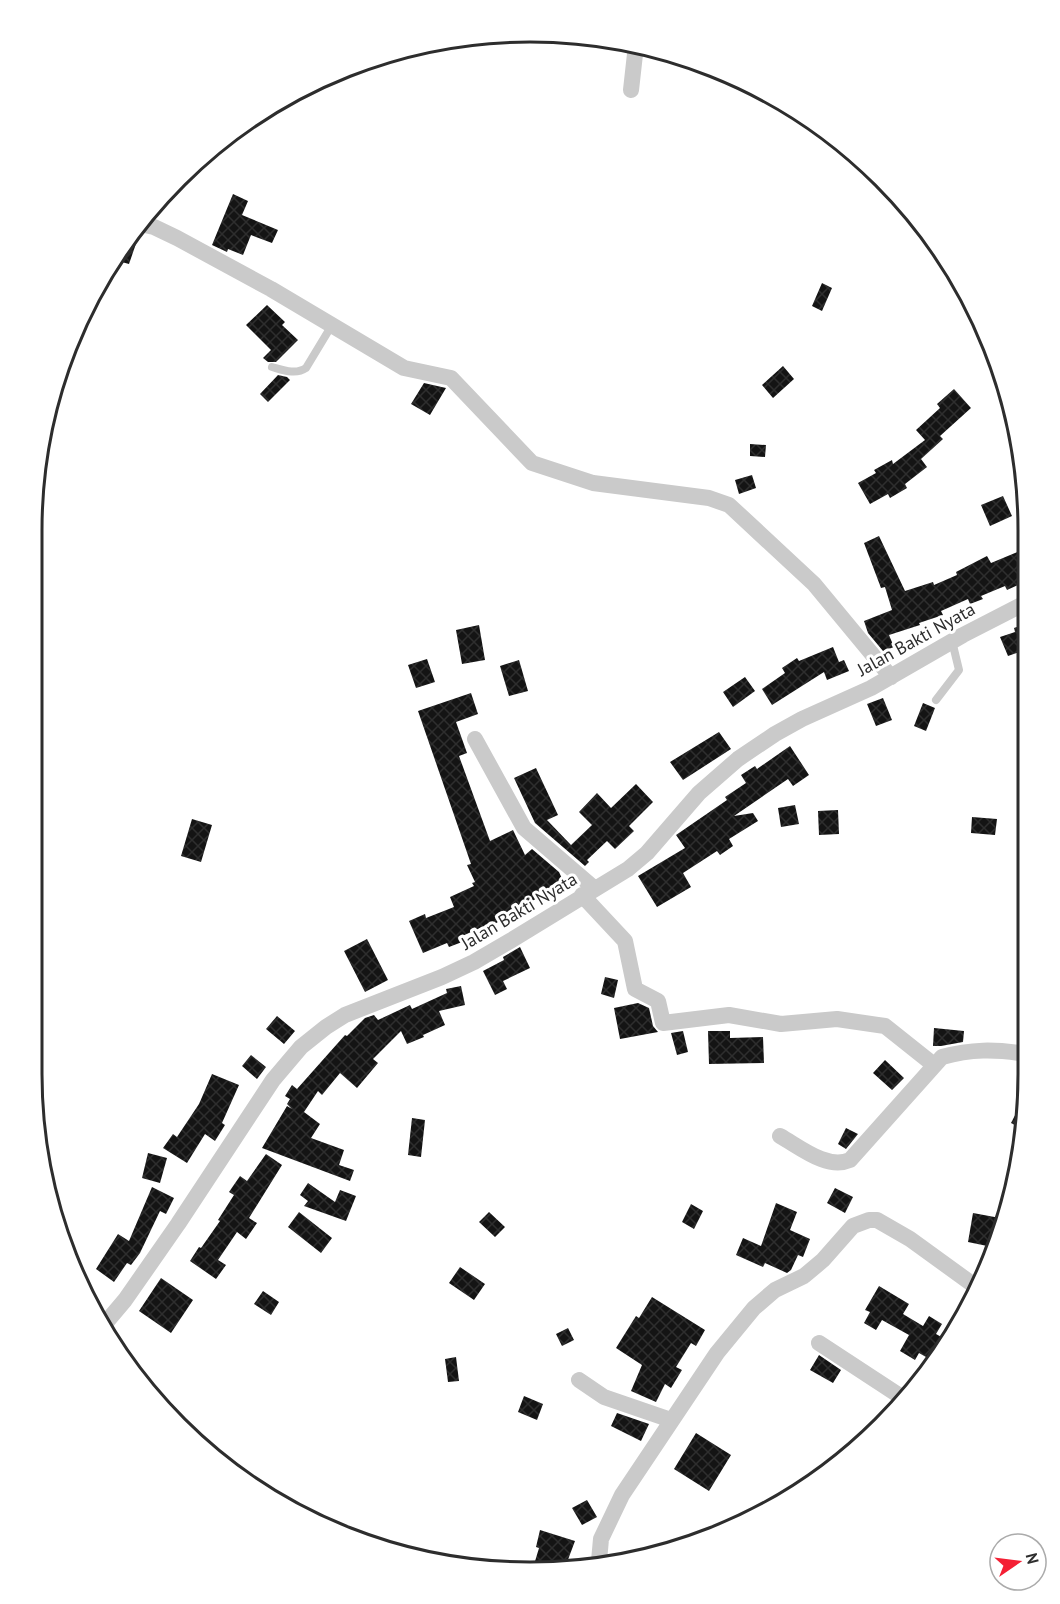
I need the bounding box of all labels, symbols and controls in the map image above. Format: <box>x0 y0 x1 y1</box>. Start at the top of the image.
street label: Jalan Bakti Nyata <box>852 597 979 681</box>
street label: Jalan Bakti Nyata <box>456 867 581 955</box>
north arrow <box>988 1532 1048 1592</box>
text: N <box>1022 1551 1044 1566</box>

